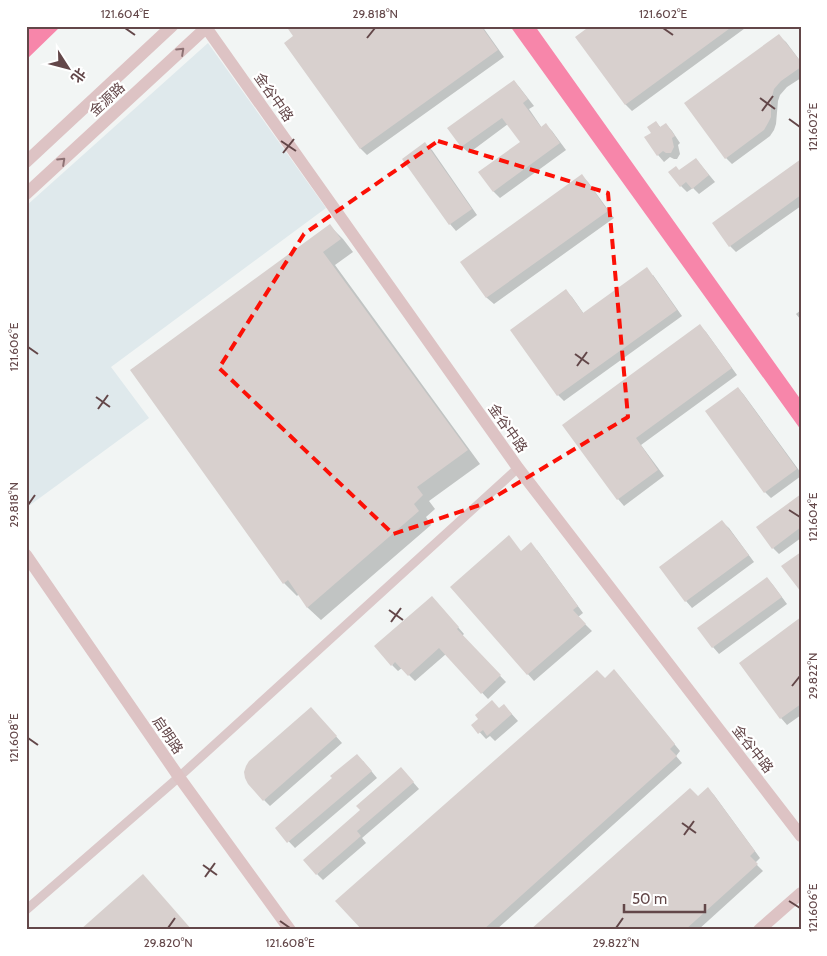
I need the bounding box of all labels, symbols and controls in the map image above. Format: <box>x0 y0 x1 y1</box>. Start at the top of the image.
text: 121.604°E <box>101 6 150 21</box>
text: 29.818°N <box>352 6 398 21</box>
text: 121.602°E <box>639 6 687 21</box>
north arrow <box>42 42 92 92</box>
one-way arrow <box>176 48 185 57</box>
text: 北 <box>67 65 90 87</box>
street label: 金谷中路 <box>251 69 297 125</box>
street label: 金源路 <box>86 78 128 120</box>
text: 121.602°E <box>805 103 820 151</box>
one-way arrow <box>57 158 66 167</box>
text: 121.606°E <box>6 322 21 371</box>
street label: 金谷中路 <box>485 400 531 456</box>
text: 29.818°N <box>6 482 21 528</box>
text: 121.604°E <box>805 492 820 541</box>
text: 29.822°N <box>805 652 820 700</box>
text: 121.608°E <box>6 713 21 763</box>
street label: 启明路 <box>149 713 187 757</box>
street label: 金谷中路 <box>729 721 777 777</box>
scale bar <box>624 881 706 913</box>
text: 121.606°E <box>805 883 820 932</box>
text: 50 m <box>632 890 667 908</box>
text: 29.820°N <box>143 935 193 950</box>
text: 121.608°E <box>265 935 315 950</box>
text: 29.822°N <box>592 935 640 950</box>

